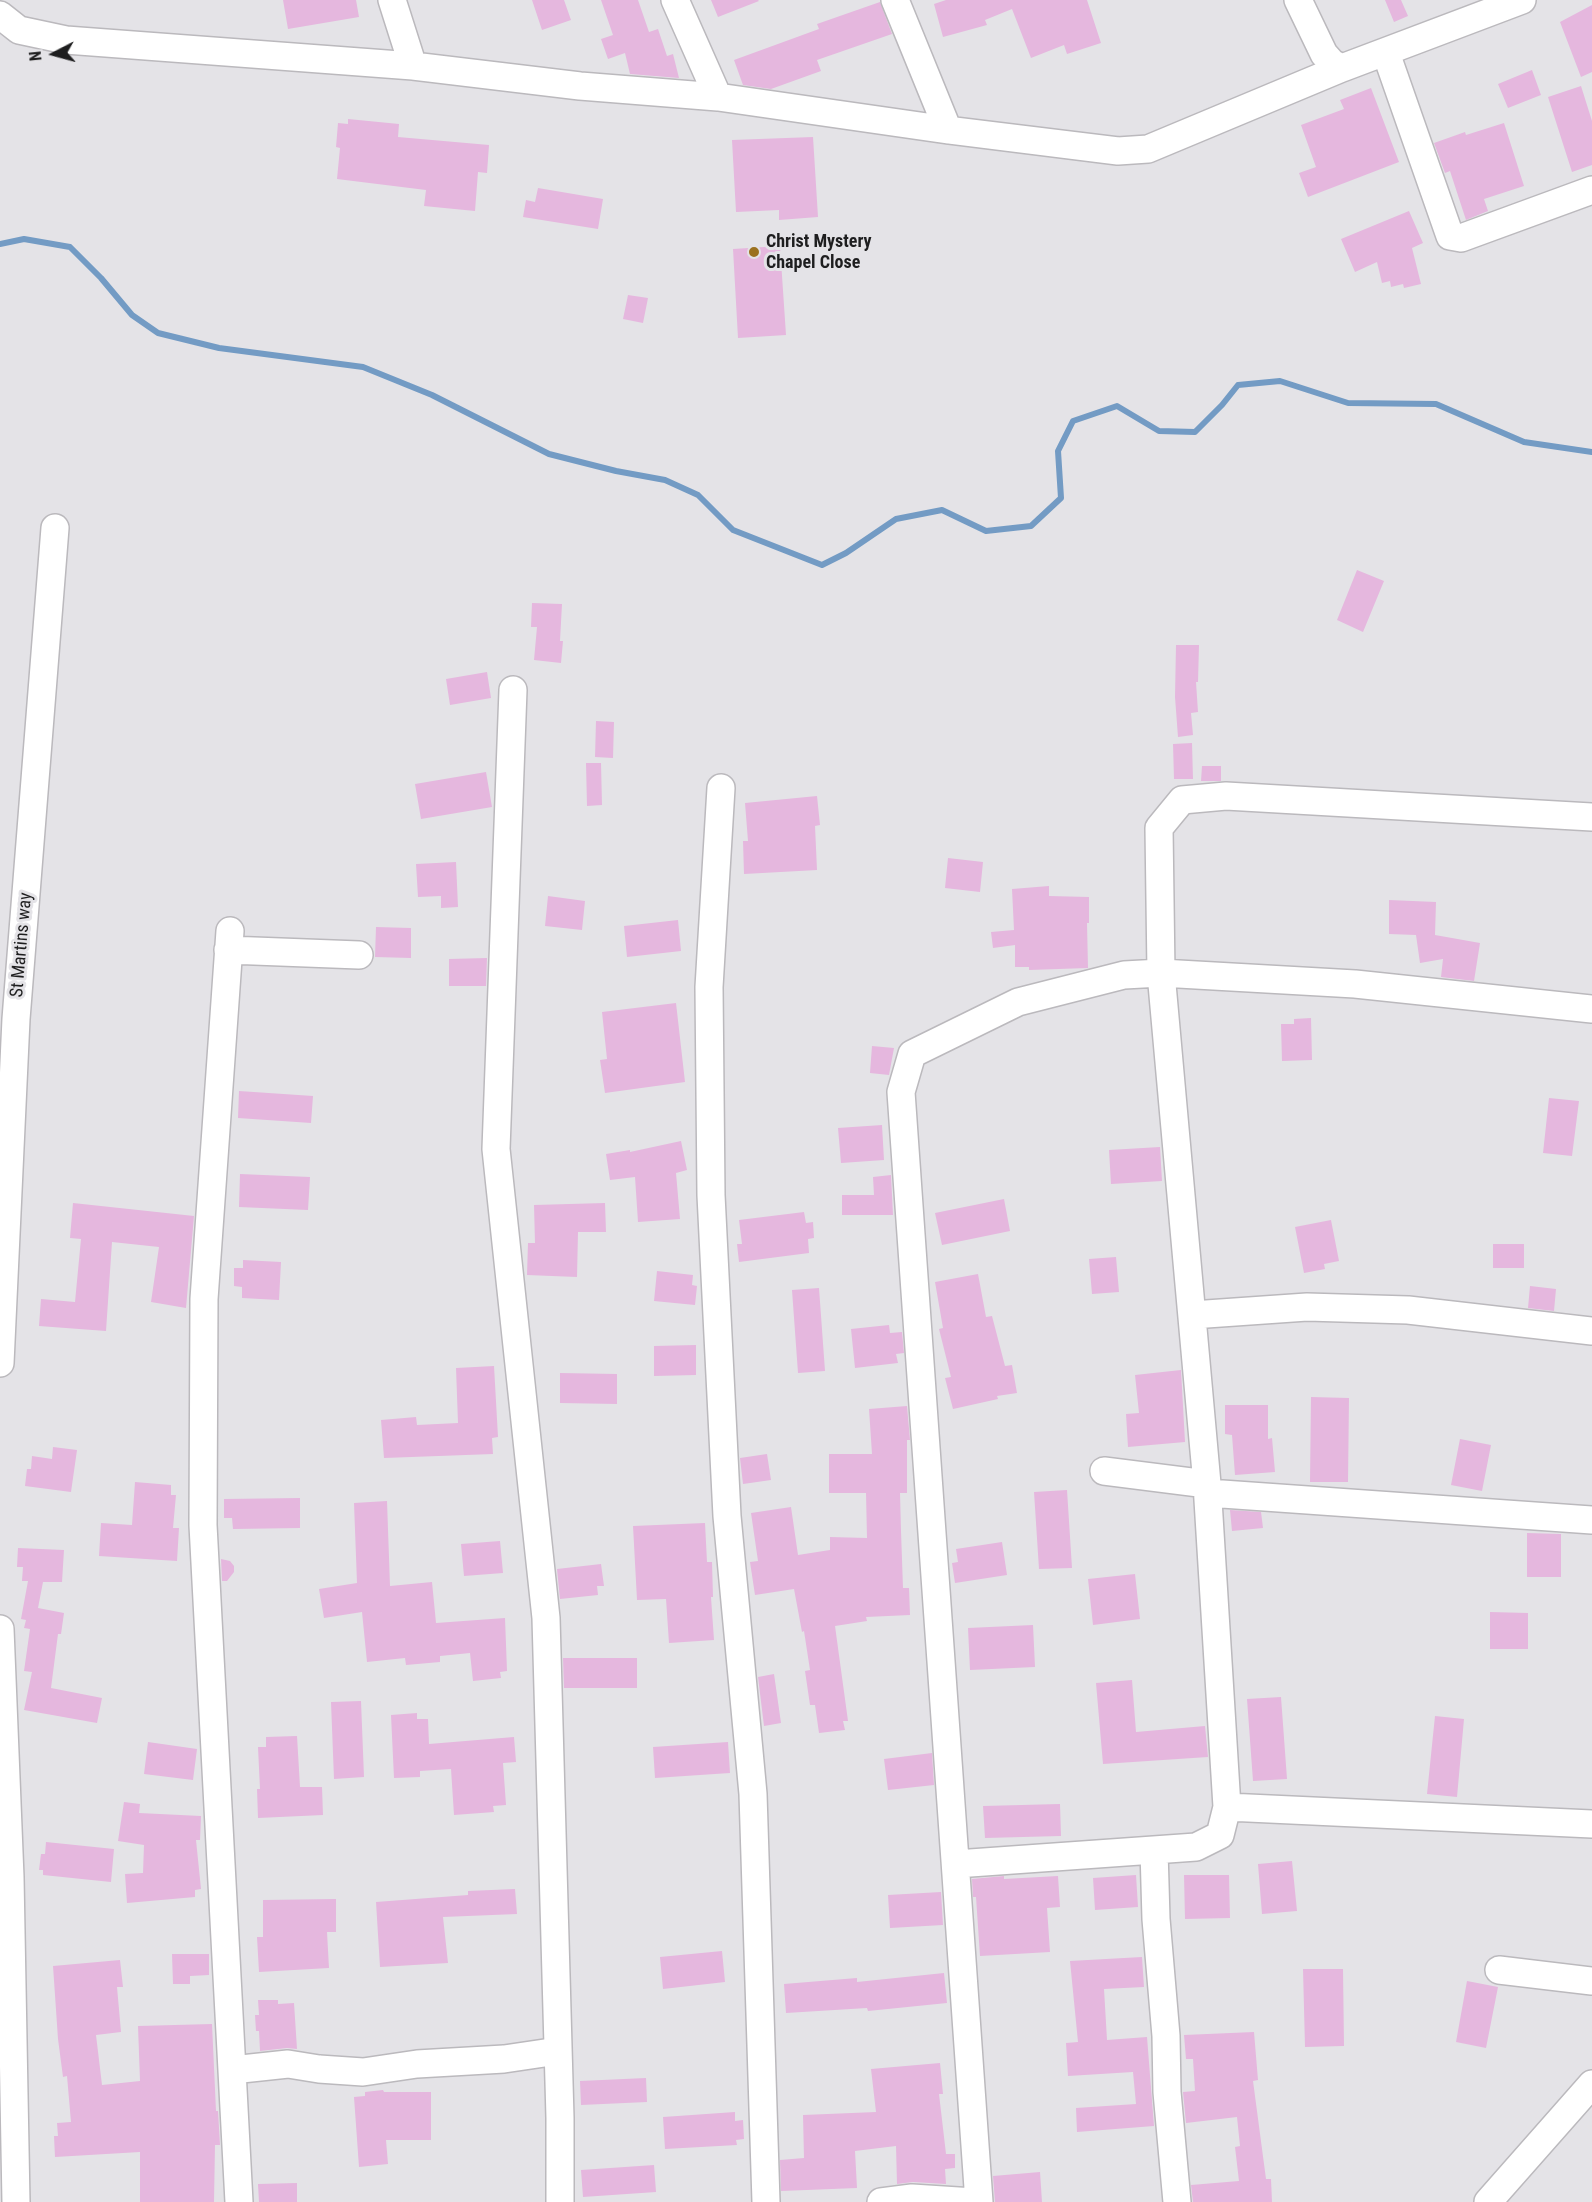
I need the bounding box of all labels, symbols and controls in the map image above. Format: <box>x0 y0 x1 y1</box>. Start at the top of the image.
north arrow <box>24 24 84 84</box>
text: N <box>26 50 46 62</box>
place label: Christ Mystery Chapel Close <box>766 231 872 274</box>
marker: Christ Mystery Chapel Close <box>747 245 761 259</box>
street label: St Martins way <box>7 892 37 998</box>

